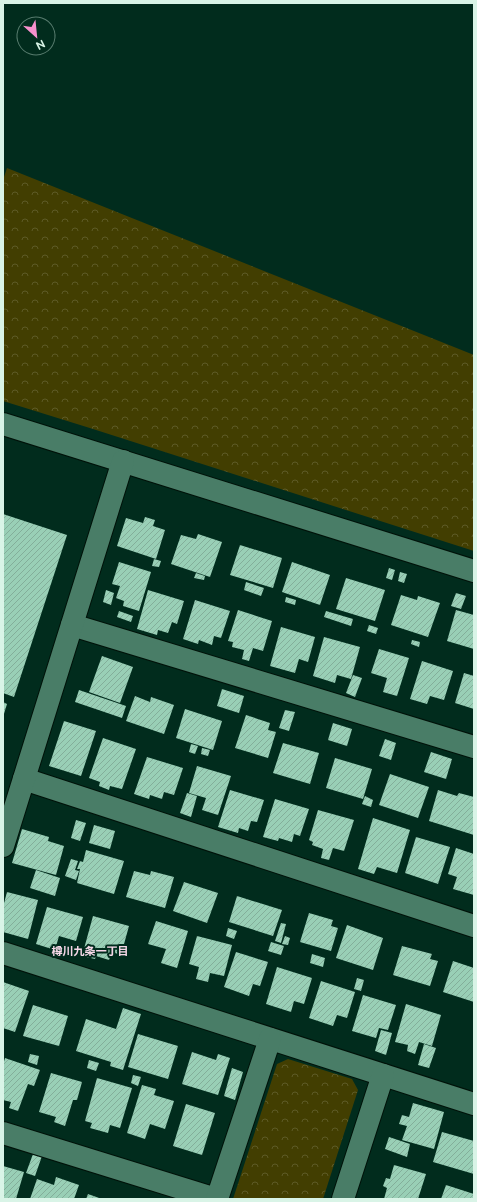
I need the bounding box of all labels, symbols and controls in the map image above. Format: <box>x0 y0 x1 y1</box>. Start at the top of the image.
north arrow <box>16 16 56 56</box>
text: N <box>34 37 47 52</box>
district label: 樽川九条一丁目 <box>52 945 129 958</box>

